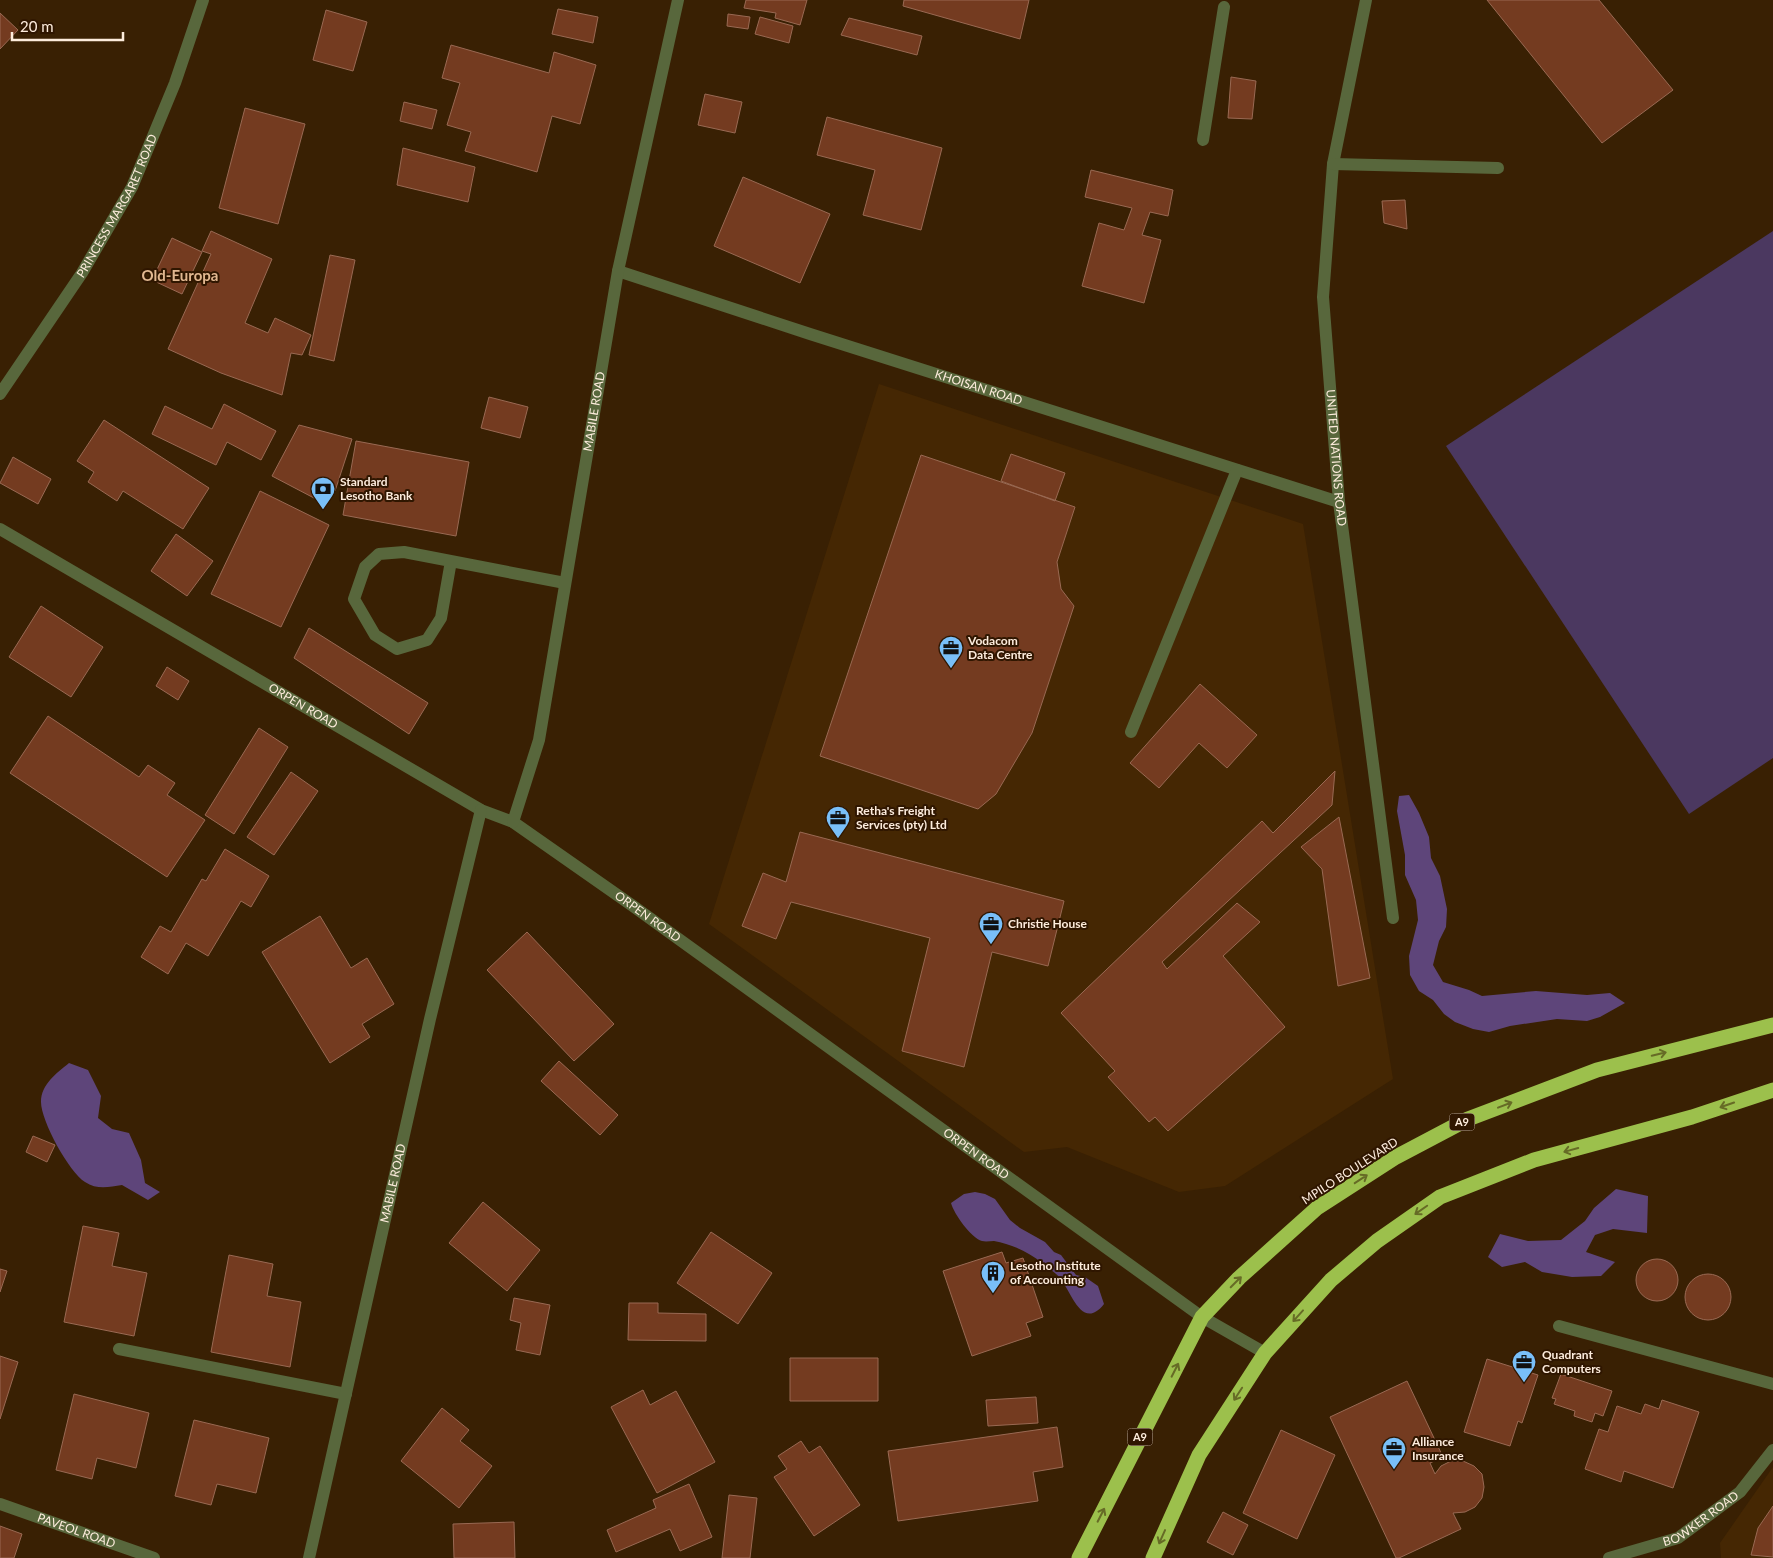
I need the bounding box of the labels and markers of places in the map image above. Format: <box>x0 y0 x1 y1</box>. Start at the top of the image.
place label: Standard Lesotho Bank <box>340 474 413 503</box>
bank icon: Standard Lesotho Bank <box>310 476 336 510</box>
place label: Vodacom Data Centre <box>967 633 1033 662</box>
office icon: Vodacom Data Centre <box>938 635 964 669</box>
place label: Retha's Freight Services (pty) Ltd <box>856 803 947 832</box>
office icon: Retha's Freight Services (pty) Ltd <box>825 805 851 839</box>
office icon: Christie House <box>978 911 1004 945</box>
place label: Christie House <box>1008 916 1088 931</box>
place label: Lesotho Institute of Accounting <box>1010 1258 1101 1287</box>
building icon: Lesotho Institute of Accounting <box>980 1260 1006 1294</box>
place label: Quadrant Computers <box>1542 1347 1601 1376</box>
office icon: Quadrant Computers <box>1511 1349 1537 1383</box>
place label: Alliance Insurance <box>1411 1434 1464 1463</box>
office icon: Alliance Insurance <box>1381 1436 1407 1470</box>

